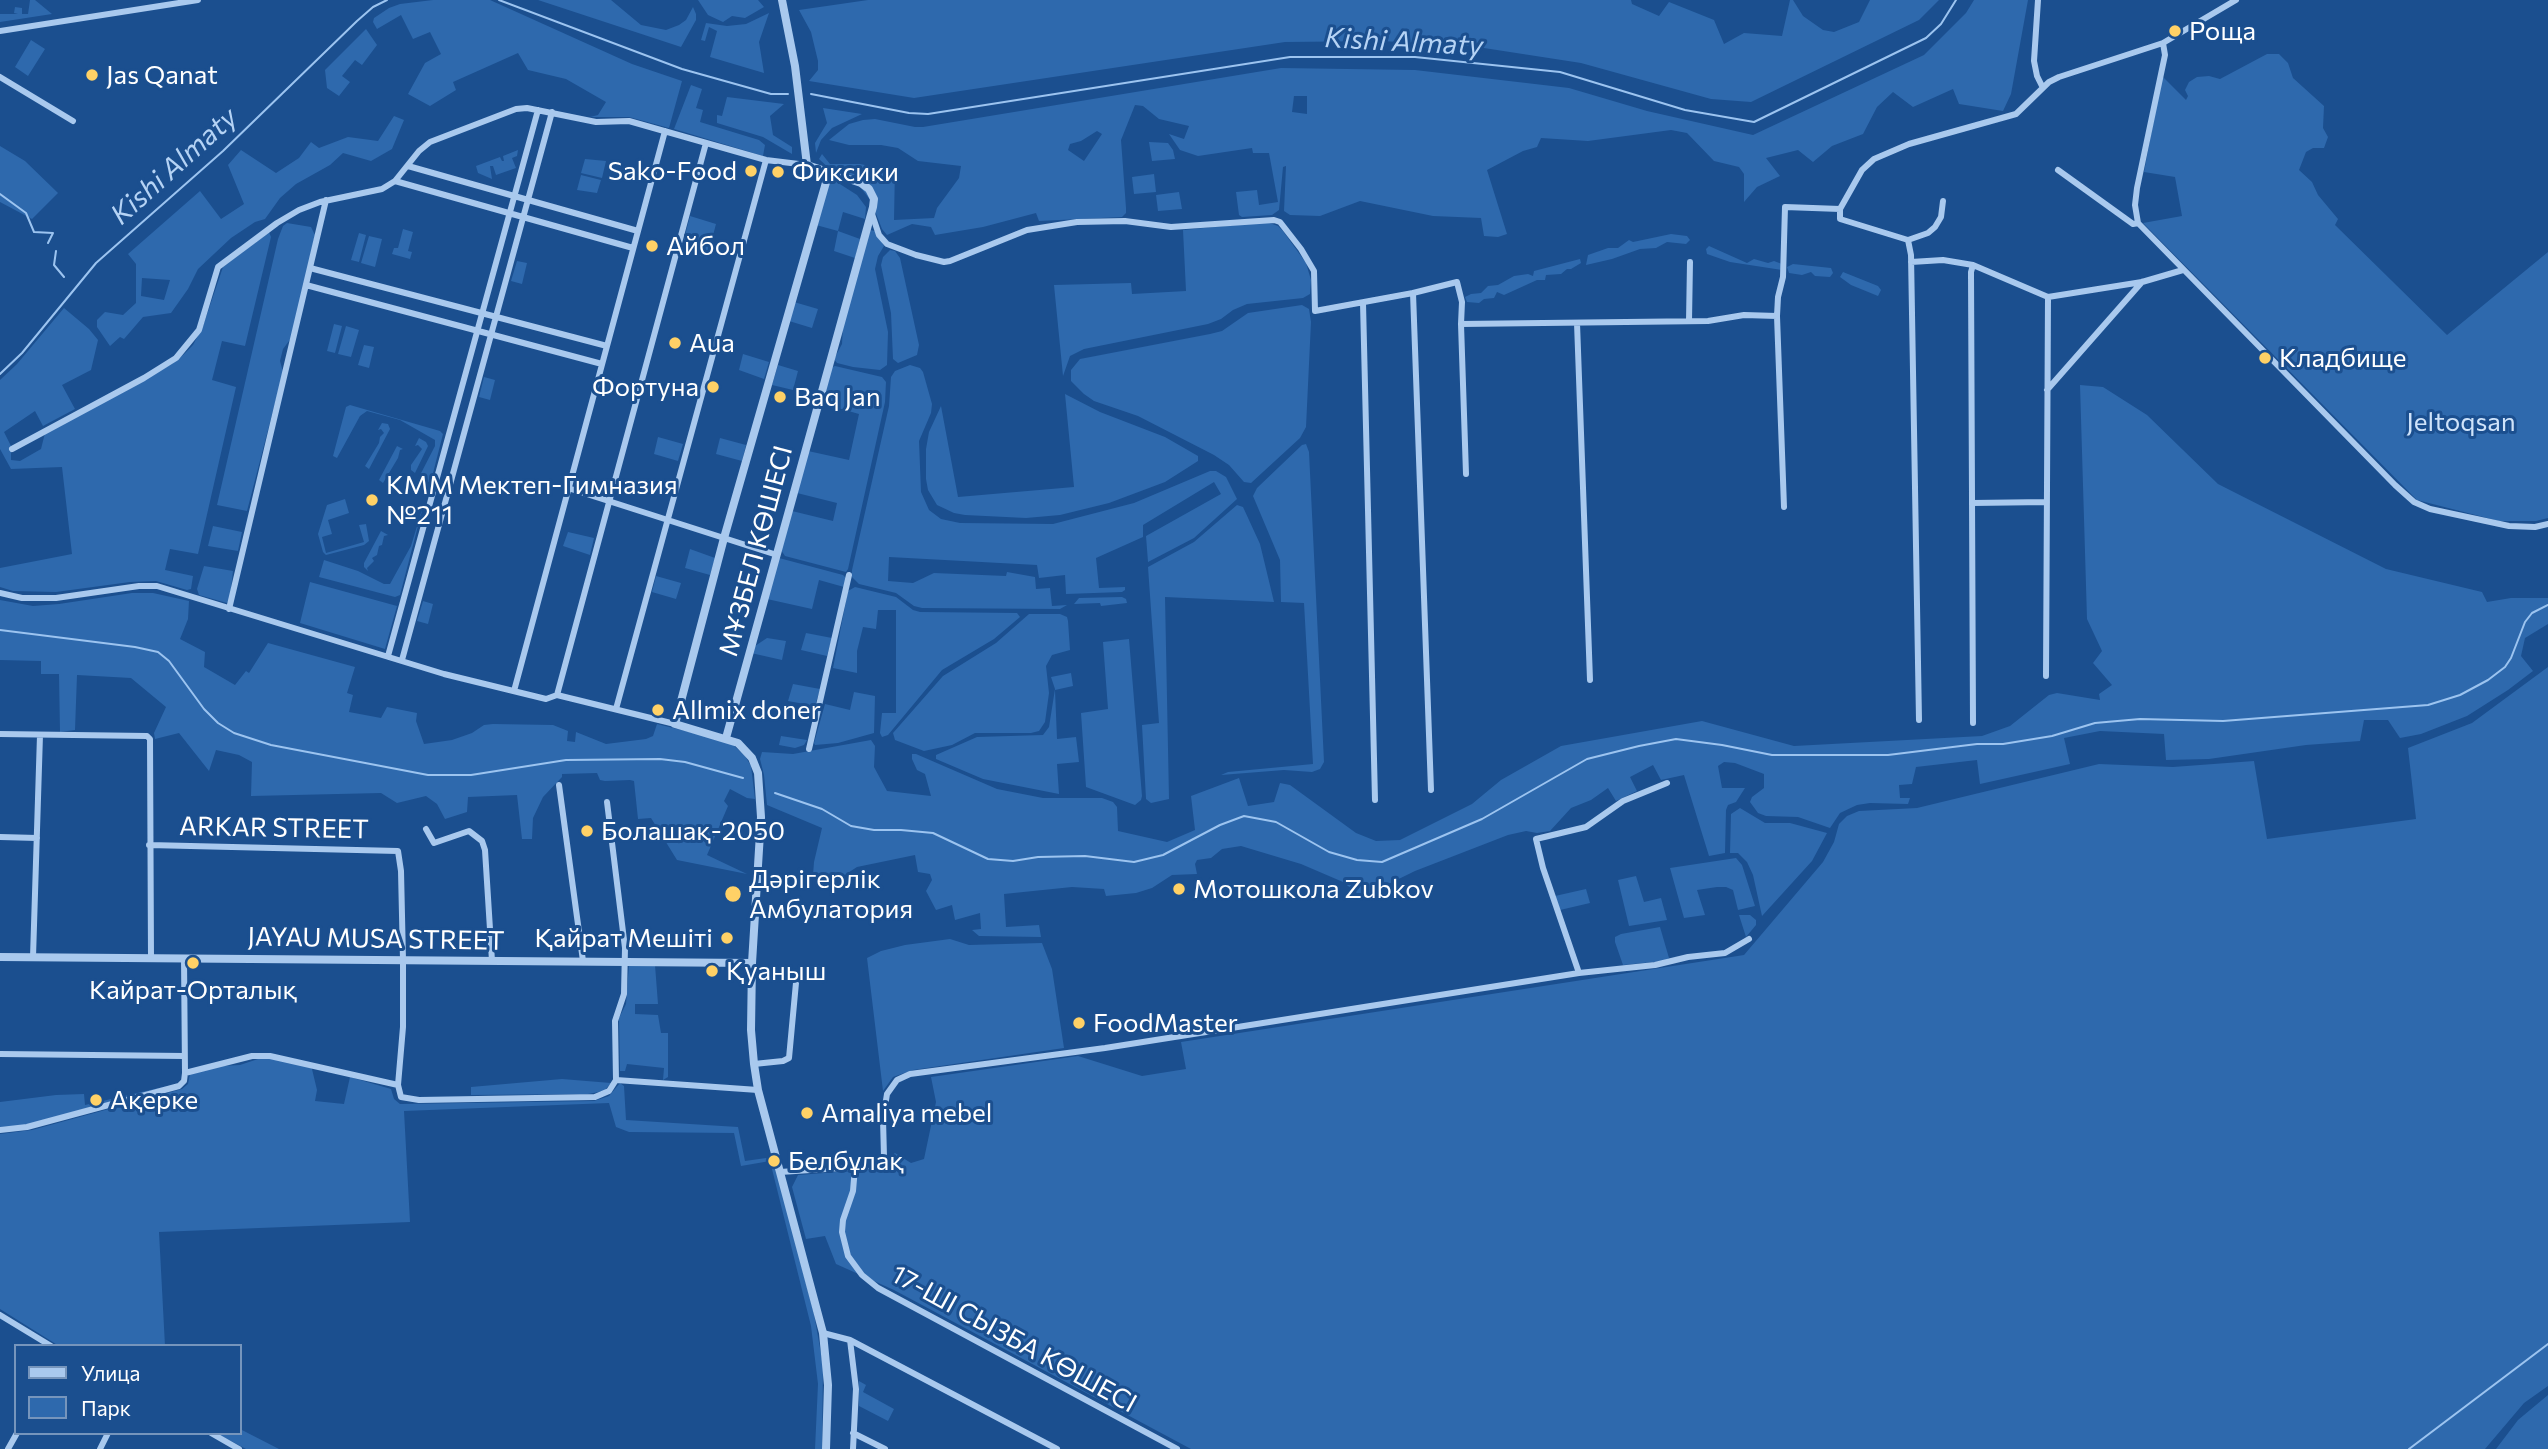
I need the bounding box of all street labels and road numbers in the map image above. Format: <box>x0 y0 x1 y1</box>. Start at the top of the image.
street label: МҰЗБЕЛ КӨШЕСІ <box>713 442 799 660</box>
street label: ARKAR STREET <box>179 811 369 845</box>
street label: JAYAU MUSA STREET <box>247 921 505 957</box>
street label: 17-ШІ СЫЗБА КӨШЕСІ <box>886 1259 1142 1419</box>

